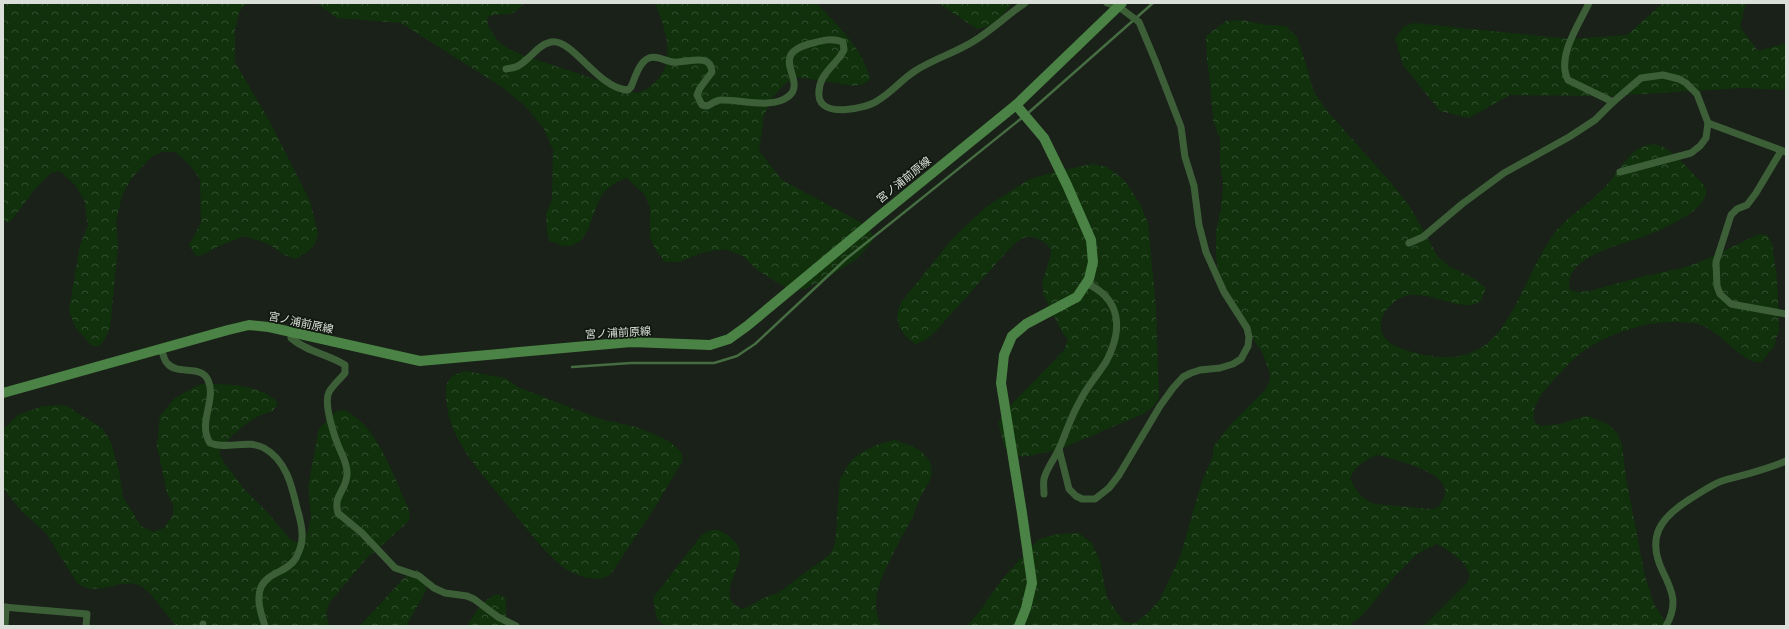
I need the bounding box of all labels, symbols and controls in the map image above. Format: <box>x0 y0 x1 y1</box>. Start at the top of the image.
street label: 宮ノ浦前原線 <box>874 153 934 207</box>
street label: 宮ノ浦前原線 <box>267 309 335 337</box>
street label: 宮ノ浦前原線 <box>585 324 651 342</box>

